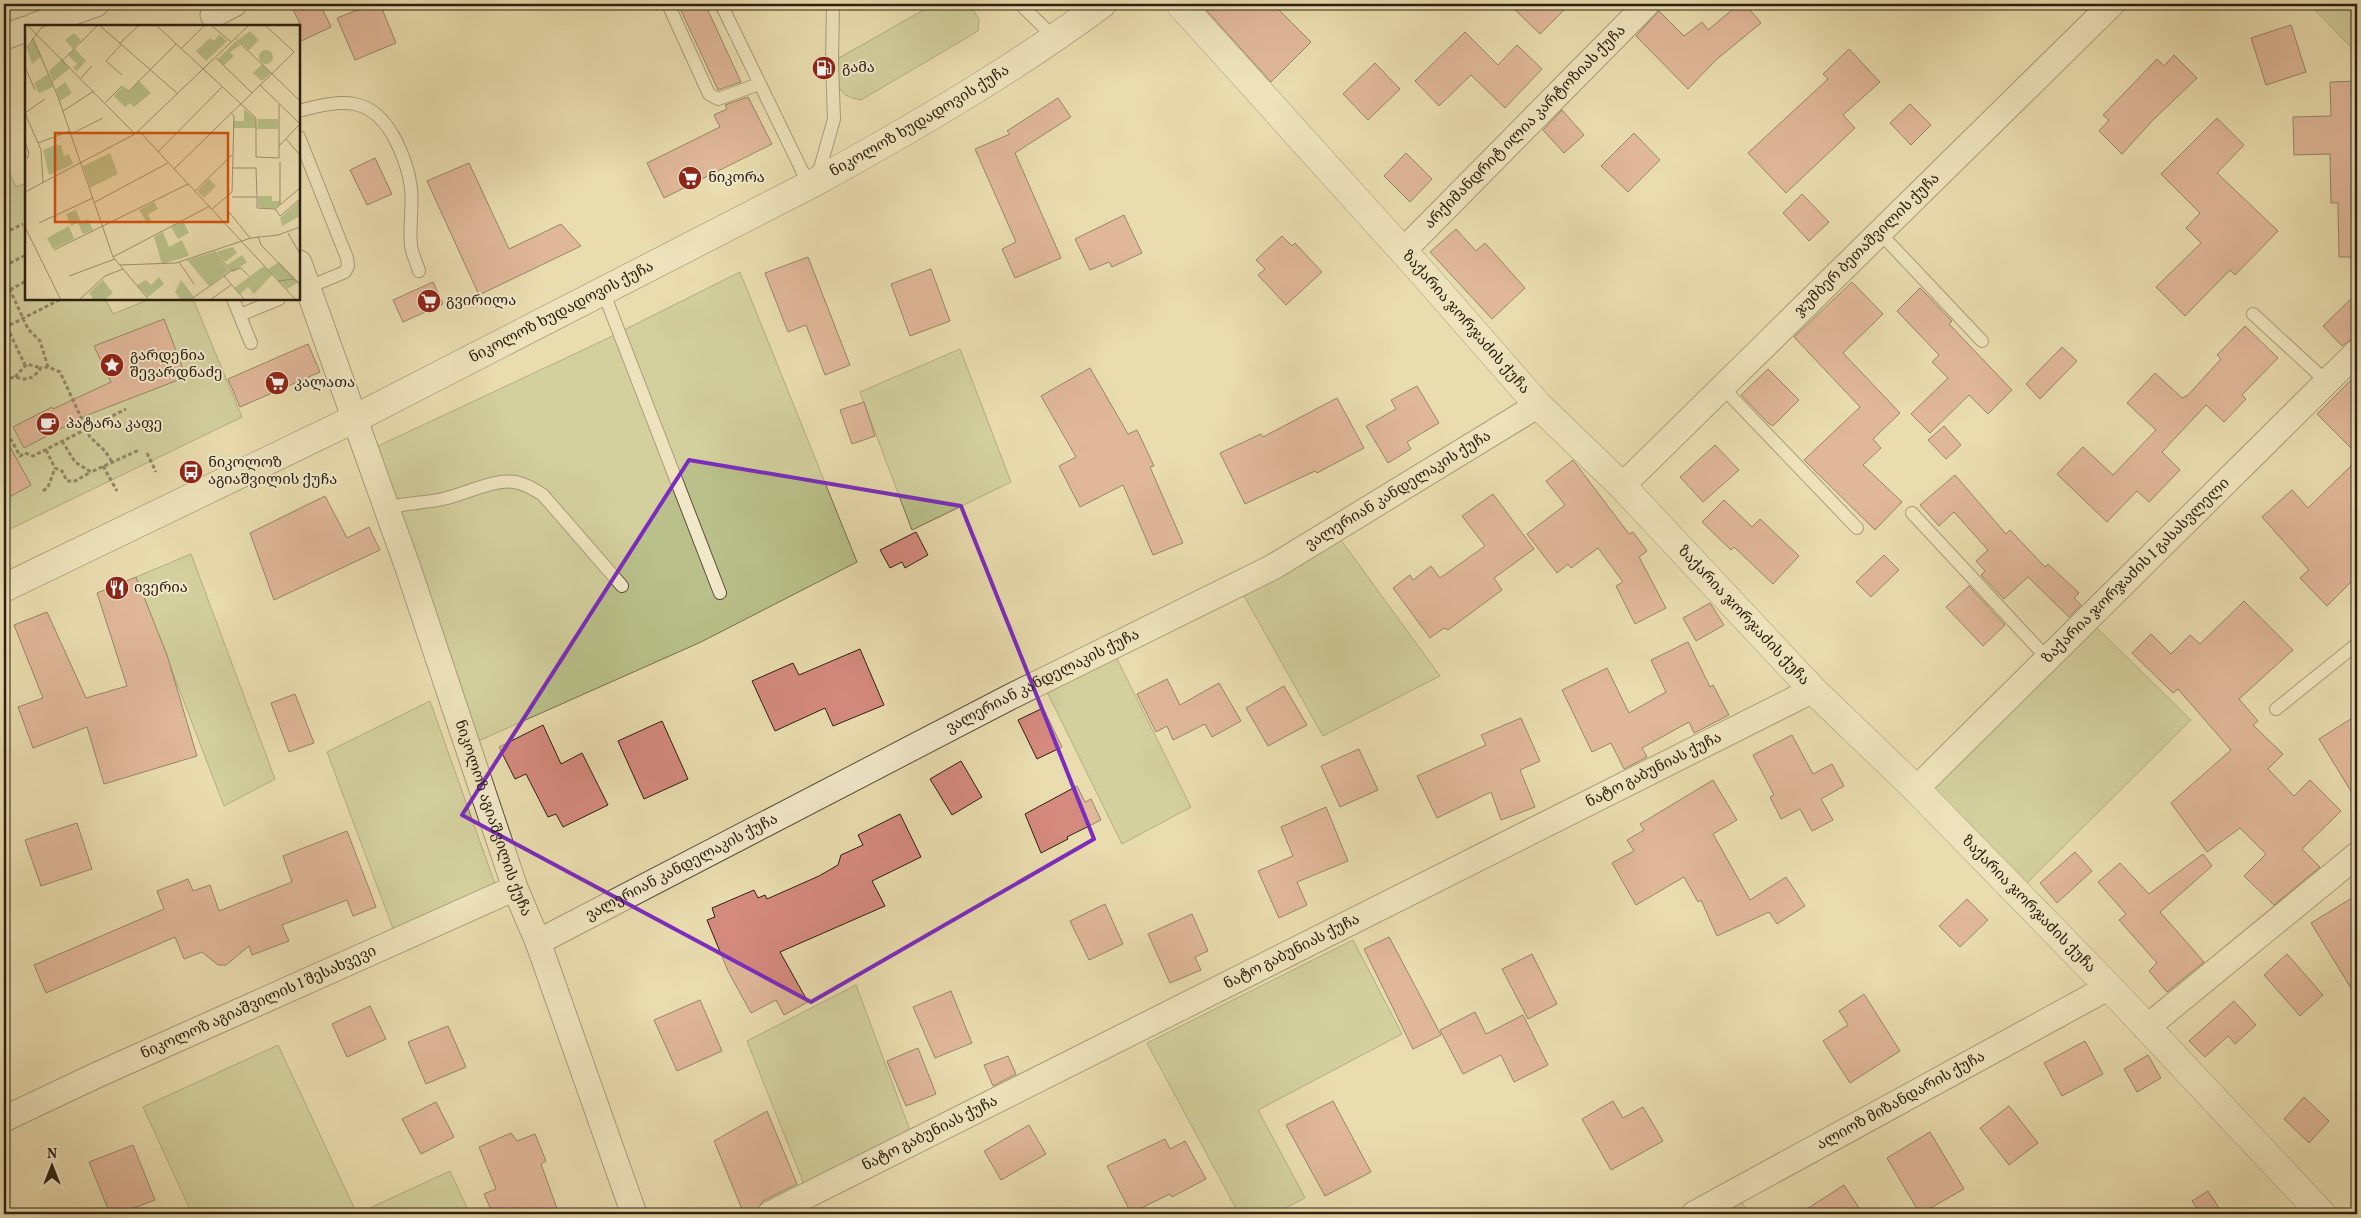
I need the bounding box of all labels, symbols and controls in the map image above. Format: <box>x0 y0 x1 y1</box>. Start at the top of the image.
street label: არქიმანდრიტ ილია კარტოზიას ქუჩა <box>1420 21 1631 234</box>
inset map <box>25 25 300 300</box>
fuel station icon: გამა <box>811 55 837 81</box>
place label: გამა <box>842 58 875 79</box>
street label: ნიკოლოზ ხუდადოვის ქუჩა <box>826 60 1013 182</box>
supermarket icon: ნიკორა <box>677 165 703 191</box>
place label: ნიკორა <box>708 168 765 189</box>
street label: ჯუმბერ ბეთაშვილის ქუჩა <box>1790 168 1945 321</box>
street label: ზაქარია ჯორჯაძის ქუჩა <box>1397 246 1534 399</box>
street label: ნიკოლოზ ხუდადოვის ქუჩა <box>466 256 658 369</box>
supermarket icon: გვირილა <box>416 288 442 314</box>
place label: გვირილა <box>446 291 516 312</box>
place label: გარდენია შევარდნაძე <box>130 346 223 384</box>
place icon: გარდენია შევარდნაძე <box>99 352 125 378</box>
supermarket icon: კალათა <box>264 370 290 396</box>
place label: კალათა <box>294 373 355 394</box>
cafe icon: პატარა კაფე <box>35 411 61 437</box>
place label: პატარა კაფე <box>66 414 162 435</box>
street label: ვალერიან კანდელაკის ქუჩა <box>1302 426 1495 555</box>
place label: ნიკოლოზ აგიაშვილის ქუჩა <box>208 453 337 491</box>
bus stop icon: ნიკოლოზ აგიაშვილის ქუჩა <box>178 459 204 485</box>
street label: ზაქარია ჯორჯაძის I გასასვლელი <box>2038 473 2235 669</box>
street label: ზაქარია ჯორჯაძის ქუჩა <box>1673 541 1814 690</box>
restaurant icon: ივერია <box>104 575 130 601</box>
place label: ივერია <box>134 578 188 599</box>
street label: ვალერიან კანდელაკის ქუჩა <box>942 624 1143 739</box>
street label: ნიკოლოზ აგიაშვილის ქუჩა <box>449 717 536 920</box>
street label: ნატო გაბუნიას ქუჩა <box>1582 727 1725 813</box>
street label: ვალერიან კანდელაკის ქუჩა <box>582 809 782 926</box>
street label: ზაქარია ჯორჯაძის ქუჩა <box>1957 831 2101 978</box>
street label: ნატო გაბუნიას ქუჩა <box>1220 909 1363 995</box>
street label: ნიკოლოზ აგიაშვილის I შესახვევი <box>137 941 380 1065</box>
street label: ალიოზ მიზანდარის ქუჩა <box>1813 1046 1989 1155</box>
street label: ნატო გაბუნიას ქუჩა <box>858 1091 1001 1177</box>
north arrow <box>28 1140 78 1190</box>
text: N <box>47 1145 57 1164</box>

